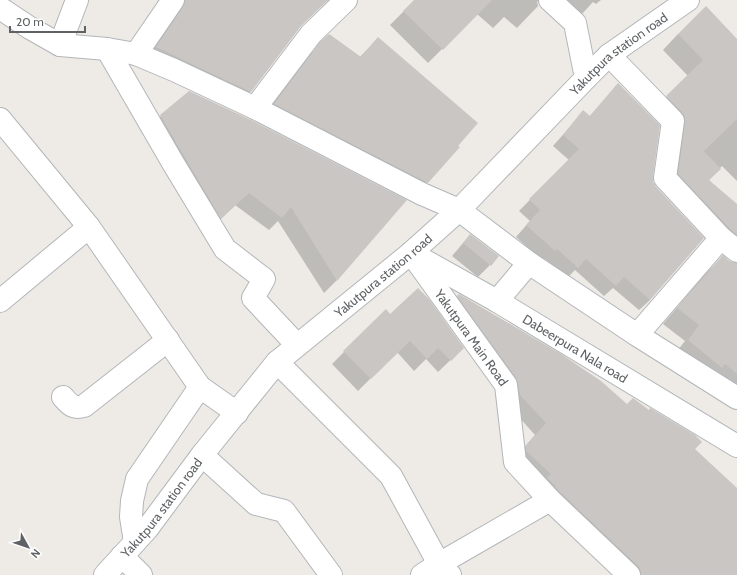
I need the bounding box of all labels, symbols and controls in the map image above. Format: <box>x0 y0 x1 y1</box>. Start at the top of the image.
scale bar <box>10 8 85 34</box>
street label: Yakutpura station road <box>565 9 670 99</box>
text: 20 m <box>16 14 44 29</box>
street label: Yakutpura station road <box>330 230 435 321</box>
street label: Yakutpura Main Road <box>431 285 512 389</box>
street label: Dabeerpura Nala road <box>520 311 631 386</box>
street label: Yakutpura station road <box>117 455 205 561</box>
north arrow <box>8 527 48 567</box>
text: N <box>28 546 44 561</box>

